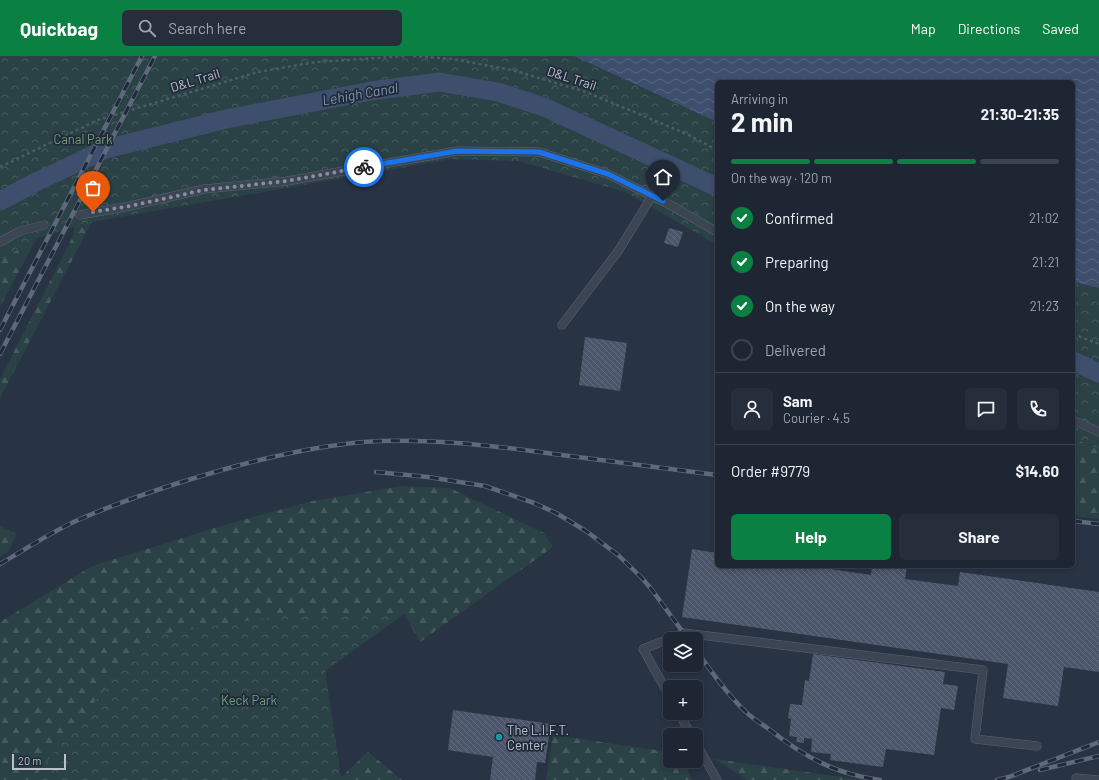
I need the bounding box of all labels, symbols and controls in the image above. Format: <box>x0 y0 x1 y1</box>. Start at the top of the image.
search box <box>122 10 402 46</box>
text: Quickbag <box>20 17 98 40</box>
icon: search <box>136 17 158 39</box>
text: Search here <box>168 19 246 37</box>
text: Map <box>911 20 936 37</box>
text: Directions <box>958 20 1020 37</box>
text: Saved <box>1042 20 1079 37</box>
street label: D&L Trail <box>545 63 599 93</box>
street label: D&L Trail <box>168 65 222 95</box>
water label: Lehigh Canal <box>321 79 399 109</box>
text: Arriving in <box>731 91 788 107</box>
text: 21:30–21:35 <box>981 105 1059 123</box>
text: 2 min <box>731 106 793 137</box>
park label: Canal Park <box>53 131 113 147</box>
courier <box>344 147 384 187</box>
icon: bike <box>353 156 375 178</box>
pin <box>646 160 680 201</box>
icon: home <box>652 166 674 188</box>
text: On the way · 120 m <box>731 170 832 186</box>
pin <box>76 171 110 212</box>
icon: bag <box>82 177 104 199</box>
icon: check <box>731 207 753 229</box>
text: Confirmed <box>765 209 833 227</box>
text: 21:02 <box>1029 210 1059 226</box>
icon: check <box>731 251 753 273</box>
text: Preparing <box>765 253 829 271</box>
text: 21:21 <box>1032 254 1059 270</box>
icon: check <box>731 295 753 317</box>
text: On the way <box>765 297 835 315</box>
text: 21:23 <box>1030 298 1059 314</box>
text: Delivered <box>765 341 826 359</box>
button: person <box>731 388 773 430</box>
button: chat <box>965 388 1007 430</box>
button: phone <box>1017 388 1059 430</box>
text: Sam <box>783 392 812 410</box>
text: Courier · 4.5 <box>783 410 850 426</box>
text: Order #9779 <box>731 462 810 480</box>
text: $14.60 <box>1015 462 1059 480</box>
button: Help <box>731 514 891 560</box>
button: Share <box>899 514 1059 560</box>
map controls <box>663 632 703 768</box>
button: layers <box>663 632 703 672</box>
button: + <box>663 680 703 720</box>
park label: Keck Park <box>221 692 278 708</box>
place label: The L.I.F.T. Center <box>507 722 569 753</box>
button: − <box>663 728 703 768</box>
marker: The L.I.F.T. Center <box>494 732 504 742</box>
scale bar <box>12 752 66 771</box>
text: 20 m <box>18 754 41 767</box>

